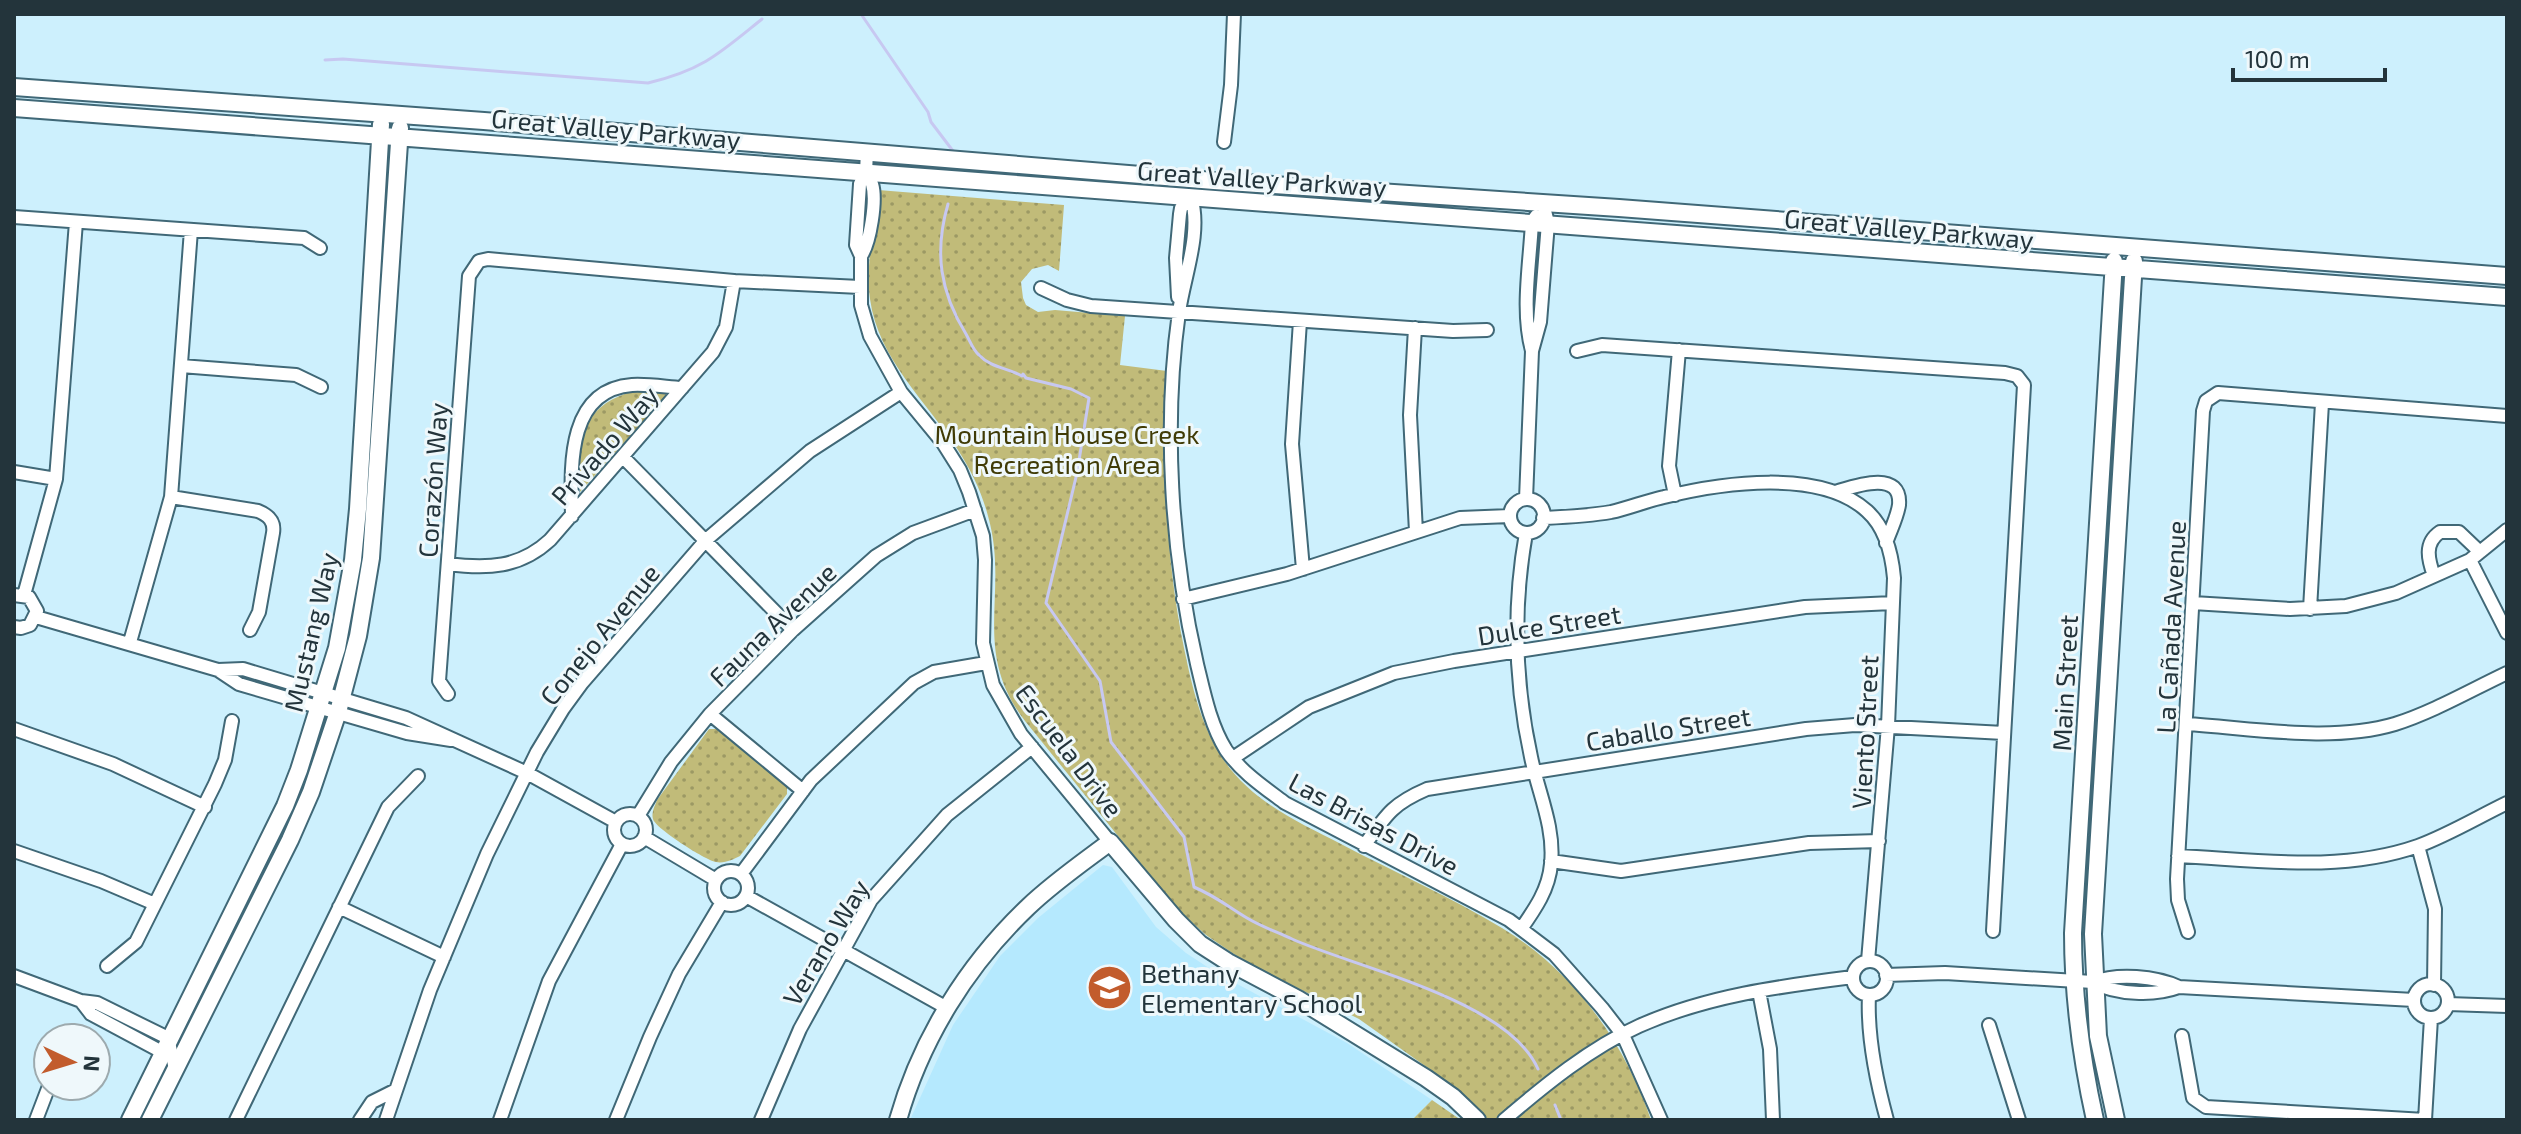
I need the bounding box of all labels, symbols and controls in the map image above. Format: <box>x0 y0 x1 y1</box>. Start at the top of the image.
scale bar <box>2233 32 2385 82</box>
text: 100 m <box>2245 44 2310 73</box>
street label: Great Valley Parkway <box>490 102 742 154</box>
street label: Great Valley Parkway <box>1136 154 1388 202</box>
street label: Great Valley Parkway <box>1783 202 2035 254</box>
street label: Privado Way <box>544 379 664 511</box>
street label: Corazón Way <box>411 401 453 559</box>
park label: Mountain House Creek Recreation Area <box>934 418 1200 479</box>
street label: La Cañada Avenue <box>2149 520 2191 734</box>
street label: Mustang Way <box>277 549 343 715</box>
street label: Fauna Avenue <box>702 556 842 692</box>
street label: Conejo Avenue <box>533 557 665 711</box>
street label: Dulce Street <box>1475 597 1623 651</box>
street label: Main Street <box>2045 614 2083 752</box>
street label: Viento Street <box>1844 654 1884 810</box>
street label: Escuela Drive <box>1010 677 1130 823</box>
street label: Caballo Street <box>1583 700 1753 756</box>
street label: Las Brisas Drive <box>1284 765 1464 881</box>
street label: Verano Way <box>775 873 875 1011</box>
place label: Bethany Elementary School <box>1141 957 1363 1018</box>
school or university icon: Bethany Elementary School <box>1086 963 1134 1011</box>
north arrow <box>32 1022 112 1102</box>
text: N <box>79 1055 106 1072</box>

